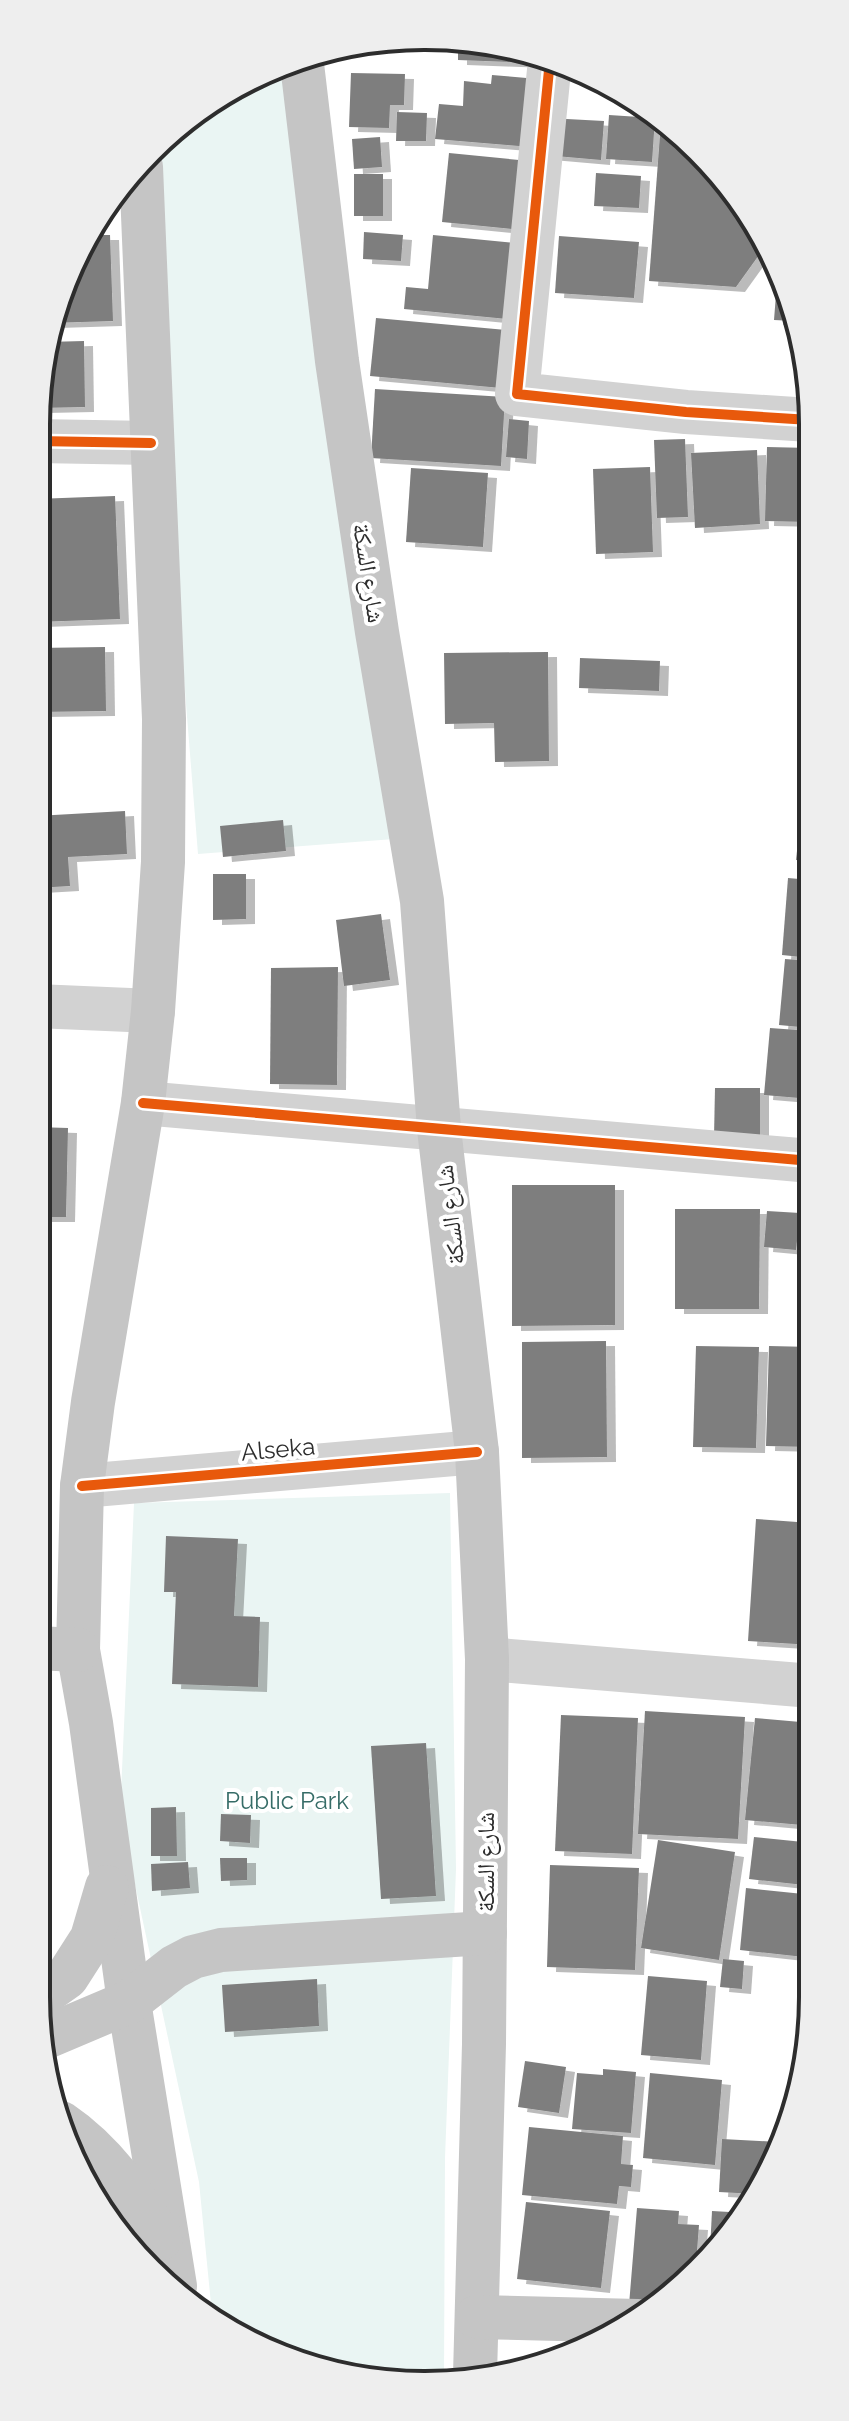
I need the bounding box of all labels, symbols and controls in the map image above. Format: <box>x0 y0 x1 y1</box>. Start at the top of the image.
street label: شارع السكة <box>346 521 391 625</box>
street label: شارع السكة <box>429 1163 471 1267</box>
street label: Alseka <box>240 1431 316 1467</box>
park label: Public Park <box>225 1786 349 1815</box>
street label: شارع السكة <box>471 1812 501 1912</box>

